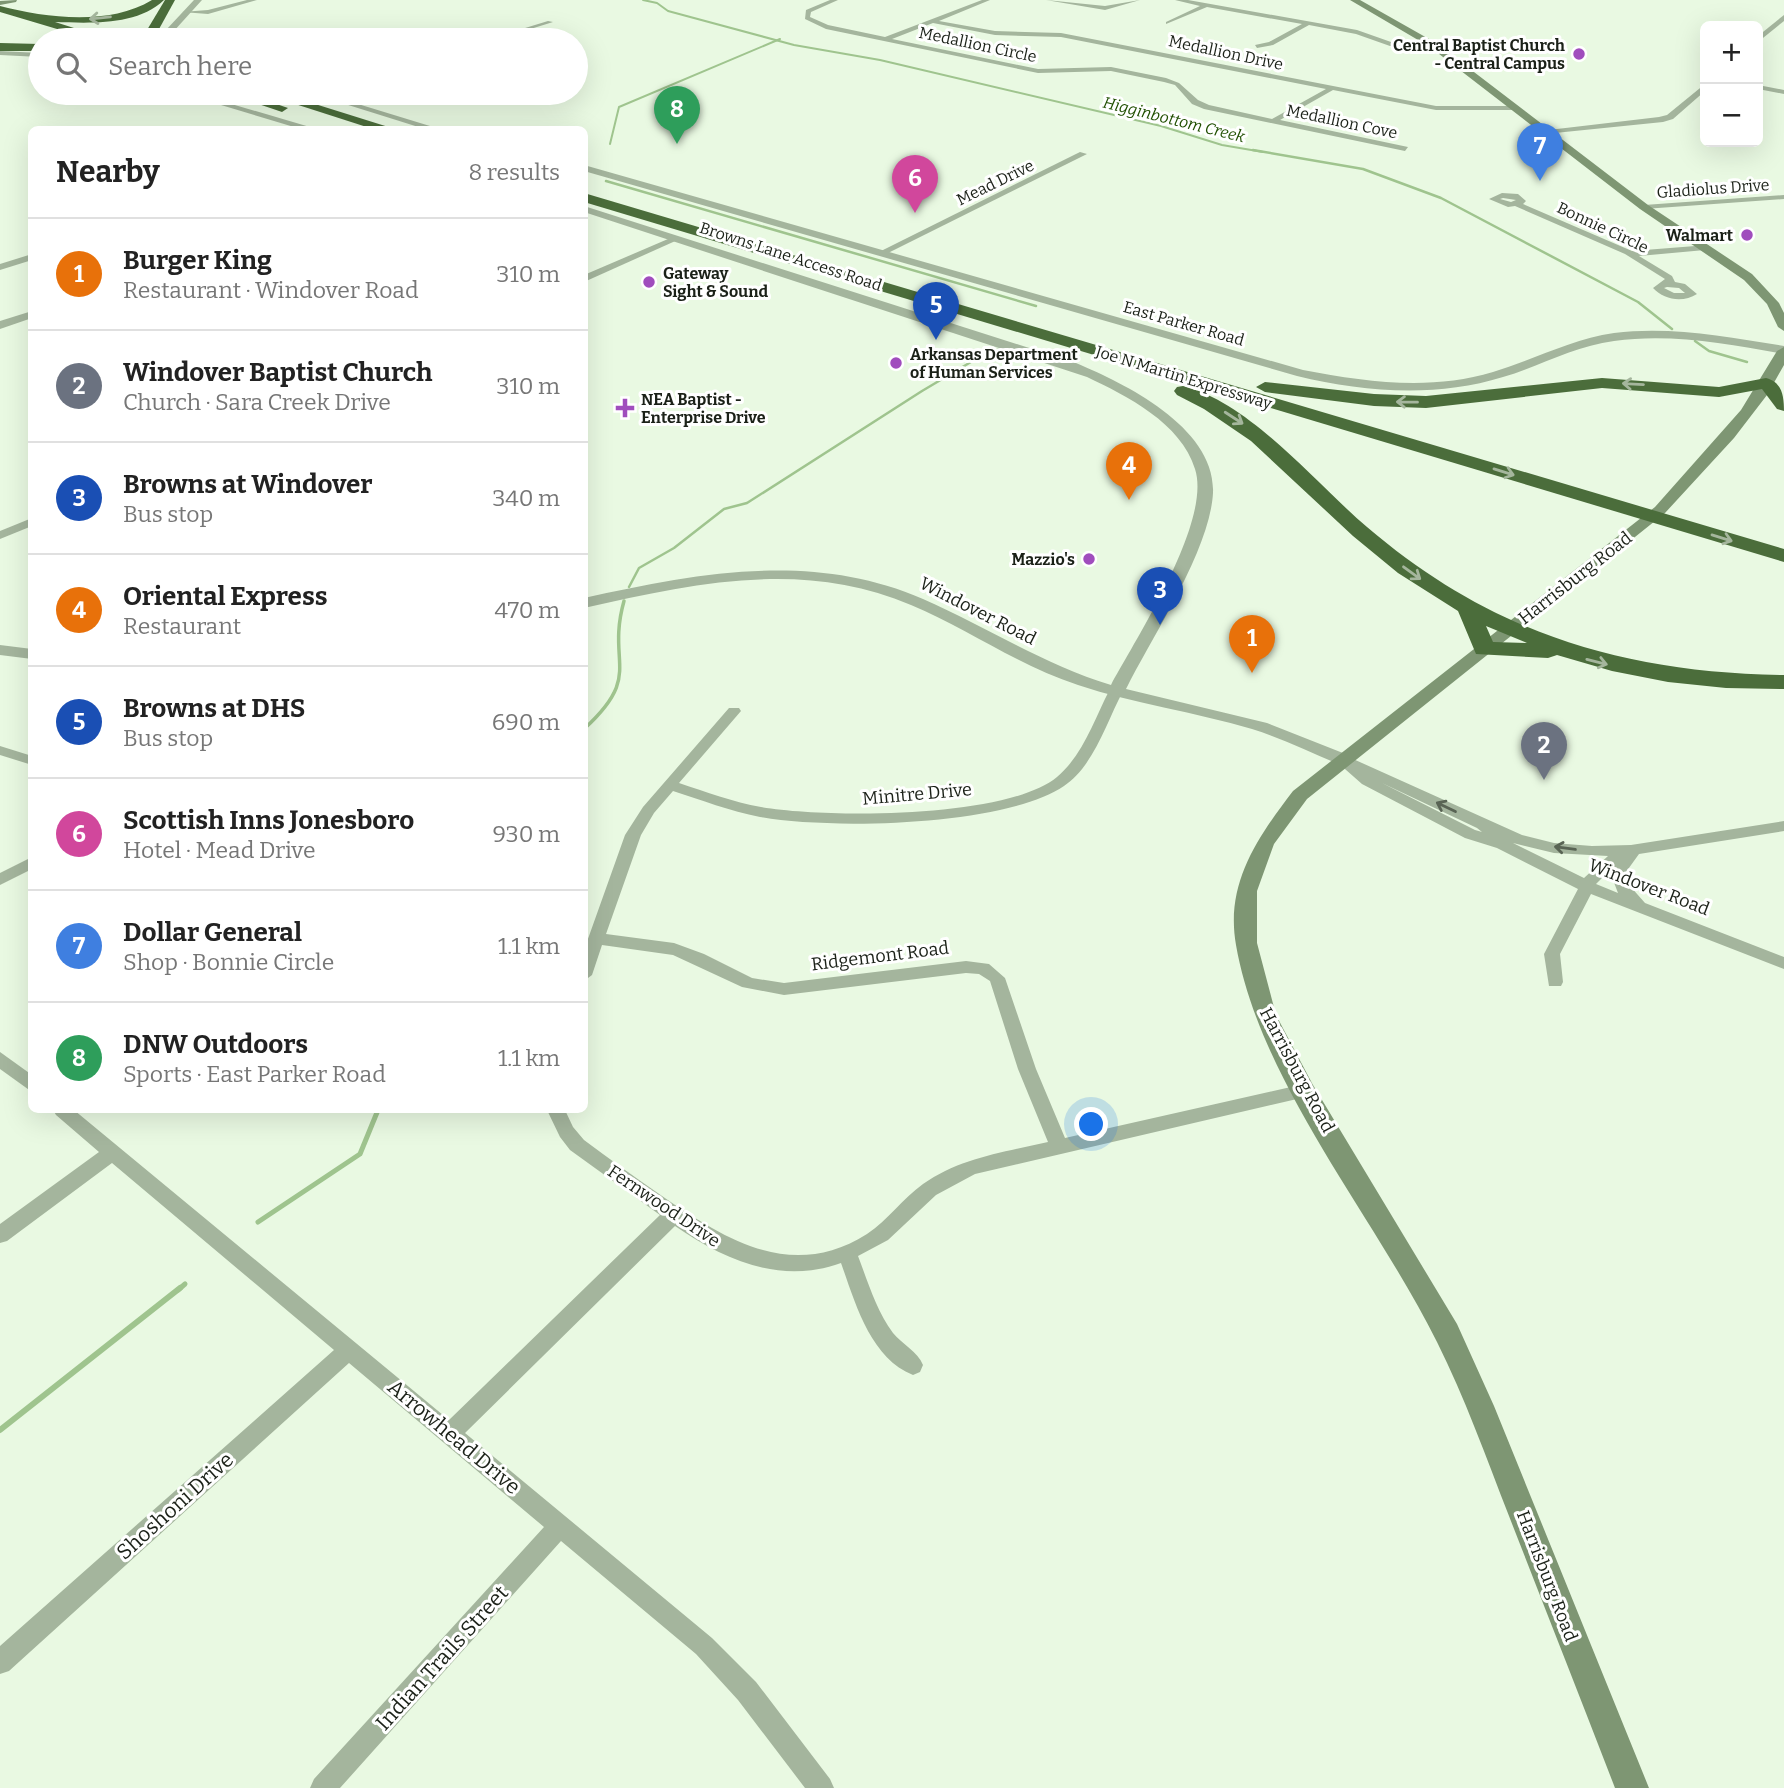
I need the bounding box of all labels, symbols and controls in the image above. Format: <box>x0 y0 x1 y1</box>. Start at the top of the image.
one-way arrow <box>89 11 112 24</box>
map controls <box>1700 21 1763 147</box>
button: + <box>1700 21 1763 84</box>
street label: Medallion Circle <box>917 23 1039 66</box>
search box <box>28 28 588 105</box>
street label: Medallion Drive <box>1167 31 1285 74</box>
place label: Central Baptist Church - Central Campus <box>1393 36 1565 73</box>
marker: Central Baptist Church - Central Campus <box>1571 46 1587 62</box>
icon: search <box>52 48 90 86</box>
text: Search here <box>108 51 252 82</box>
button: − <box>1700 84 1763 147</box>
pin: 8 <box>654 86 700 144</box>
water label: Higginbottom Creek <box>1101 93 1247 146</box>
street label: Medallion Cove <box>1285 100 1399 143</box>
pin: 7 <box>1517 123 1563 181</box>
text: Nearby <box>56 154 160 190</box>
pin: 6 <box>892 155 938 213</box>
street label: Mead Drive <box>953 156 1037 209</box>
text: 8 results <box>468 158 560 186</box>
street label: Gladiolus Drive <box>1656 175 1770 202</box>
street label: Bonnie Circle <box>1554 198 1652 257</box>
street label: Browns Lane Access Road <box>697 218 885 295</box>
place label: Walmart <box>1666 226 1734 245</box>
marker: Walmart <box>1739 227 1755 243</box>
text: Burger King <box>123 245 272 276</box>
text: 1 <box>74 260 84 288</box>
text: 310 m <box>496 260 560 288</box>
place label: Gateway Sight & Sound <box>663 264 769 301</box>
marker: Gateway Sight & Sound <box>641 274 657 290</box>
text: Restaurant · Windover Road <box>123 276 419 304</box>
pin: 5 <box>913 282 959 340</box>
street label: East Parker Road <box>1121 297 1247 350</box>
street label: Joe N Martin Expressway <box>1093 341 1275 413</box>
place label: Arkansas Department of Human Services <box>910 345 1079 382</box>
marker: Arkansas Department of Human Services <box>888 355 904 371</box>
text: Windover Baptist Church <box>123 357 433 388</box>
text: 2 <box>73 372 85 400</box>
text: 310 m <box>496 372 560 400</box>
one-way arrow <box>1622 377 1645 390</box>
text: Church · Sara Creek Drive <box>123 388 391 416</box>
place label: NEA Baptist - Enterprise Drive <box>641 390 766 427</box>
one-way arrow <box>1396 395 1419 408</box>
marker: NEA Baptist - Enterprise Drive <box>615 398 635 418</box>
one-way arrow <box>1224 411 1244 425</box>
pin: 4 <box>1106 442 1152 500</box>
one-way arrow <box>1492 467 1514 480</box>
text: Browns at Windover <box>123 469 373 500</box>
text: 3 <box>72 484 86 512</box>
text: 340 m <box>492 484 560 512</box>
text: Bus stop <box>123 500 213 528</box>
street label: Harrisburg Road <box>1514 527 1637 629</box>
one-way arrow <box>1710 532 1732 545</box>
place label: Mazzio's <box>1011 550 1075 569</box>
marker: Mazzio's <box>1081 551 1097 567</box>
one-way arrow <box>1402 566 1421 580</box>
pin: 3 <box>1137 567 1183 625</box>
street label: Windover Road <box>916 572 1040 650</box>
text: Oriental Express <box>123 581 328 612</box>
text: 4 <box>72 596 86 624</box>
text: 470 m <box>494 596 560 624</box>
text: Restaurant <box>123 612 241 640</box>
pin: 1 <box>1229 615 1275 673</box>
one-way arrow <box>1585 656 1608 669</box>
text: Browns at DHS <box>123 693 305 724</box>
text: 5 <box>73 708 85 736</box>
text: 690 m <box>492 708 560 736</box>
pin: 2 <box>1521 722 1567 780</box>
text: Bus stop <box>123 724 213 752</box>
street label: Minitre Drive <box>861 778 973 810</box>
one-way arrow <box>1436 799 1457 813</box>
text: Scottish Inns Jonesboro <box>123 805 414 836</box>
text: 6 <box>72 820 86 848</box>
text: 930 m <box>493 820 560 848</box>
text: Hotel · Mead Drive <box>123 836 316 864</box>
one-way arrow <box>1555 842 1577 855</box>
street label: Windover Road <box>1585 854 1713 920</box>
text: Dollar General <box>123 917 302 948</box>
text: 7 <box>73 932 85 960</box>
text: 1.1 km <box>498 932 560 960</box>
street label: Ridgemont Road <box>810 937 950 975</box>
text: Shop · Bonnie Circle <box>123 948 334 976</box>
street label: Harrisburg Road <box>1255 1004 1339 1137</box>
text: DNW Outdoors <box>123 1029 308 1060</box>
text: 8 <box>72 1044 86 1072</box>
text: 1.1 km <box>498 1044 560 1072</box>
text: Sports · East Parker Road <box>123 1060 386 1088</box>
your location <box>1074 1107 1108 1141</box>
street label: Fernwood Drive <box>603 1160 725 1252</box>
street label: Arrowhead Drive <box>382 1374 526 1500</box>
street label: Shoshoni Drive <box>111 1447 239 1565</box>
street label: Harrisburg Road <box>1512 1507 1582 1645</box>
street label: Indian Trails Street <box>370 1580 514 1736</box>

